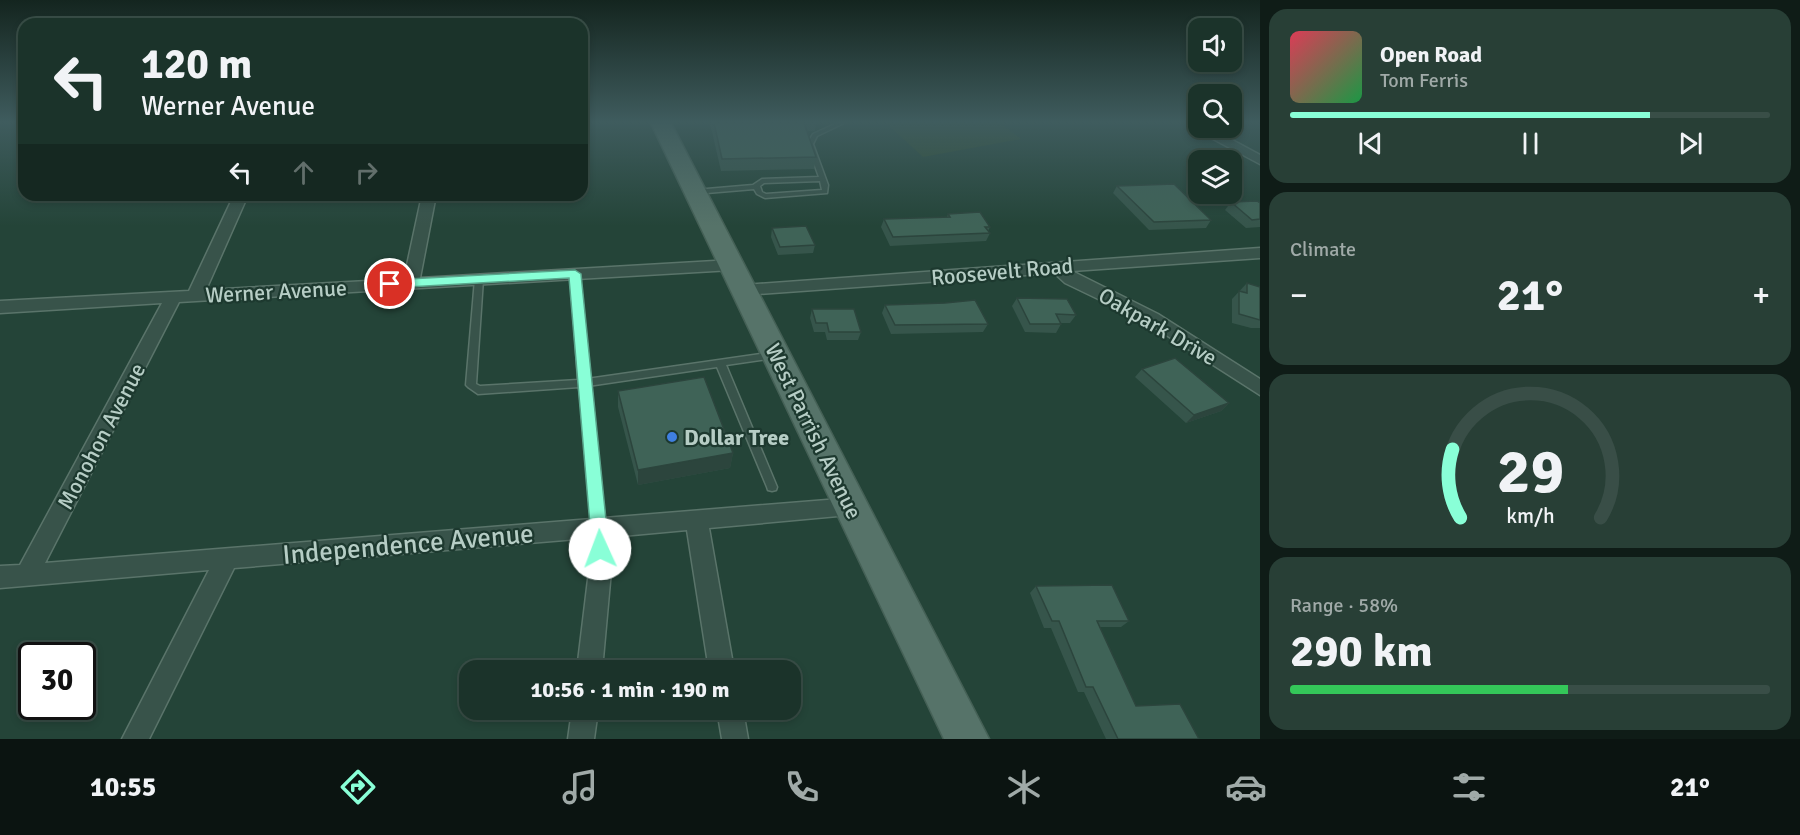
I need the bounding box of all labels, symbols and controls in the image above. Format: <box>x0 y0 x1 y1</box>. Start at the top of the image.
map controls <box>1188 18 1242 204</box>
button: sound <box>1188 18 1242 72</box>
text: 120 m <box>141 39 252 90</box>
text: Open Road <box>1380 41 1482 68</box>
icon: left <box>42 42 120 120</box>
text: Tom Ferris <box>1380 68 1468 93</box>
button: search <box>1188 84 1242 138</box>
text: Werner Avenue <box>141 90 315 123</box>
icon: previous <box>1354 127 1387 160</box>
icon: pause <box>1514 127 1547 160</box>
icon: next <box>1674 127 1707 160</box>
button: layers <box>1188 150 1242 204</box>
icon: left <box>224 156 257 189</box>
icon: ahead <box>287 156 320 189</box>
icon: right <box>350 156 383 189</box>
text: Climate <box>1290 237 1356 262</box>
street label: Roosevelt Road <box>930 252 1074 291</box>
pin <box>364 258 415 309</box>
icon: arrive <box>373 267 406 300</box>
text: 21° <box>1497 268 1563 323</box>
street label: Werner Avenue <box>205 274 347 309</box>
text: − <box>1290 275 1308 316</box>
text: + <box>1752 275 1770 316</box>
street label: Oakpark Drive <box>1094 282 1222 371</box>
street label: West Parrish Avenue <box>759 339 868 523</box>
street label: Monohon Avenue <box>52 358 151 514</box>
place label: Dollar Tree <box>684 424 789 451</box>
marker: Dollar Tree <box>665 430 679 444</box>
text: 29 <box>1496 433 1564 510</box>
text: km/h <box>1506 503 1554 529</box>
street label: Independence Avenue <box>281 517 535 572</box>
position arrow <box>568 517 632 581</box>
text: Range · 58% <box>1290 593 1398 618</box>
text: 290 km <box>1290 624 1433 679</box>
speed limit sign: 30 <box>18 642 96 720</box>
text: 10:56 · 1 min · 190 m <box>530 676 730 703</box>
icon: directions <box>337 766 379 808</box>
icon: music <box>559 766 601 808</box>
icon: phone <box>781 766 823 808</box>
icon: climate <box>1003 766 1045 808</box>
icon: car <box>1225 766 1267 808</box>
icon: filters <box>1448 766 1490 808</box>
text: 10:55 <box>90 771 156 804</box>
text: 21° <box>1670 771 1710 804</box>

